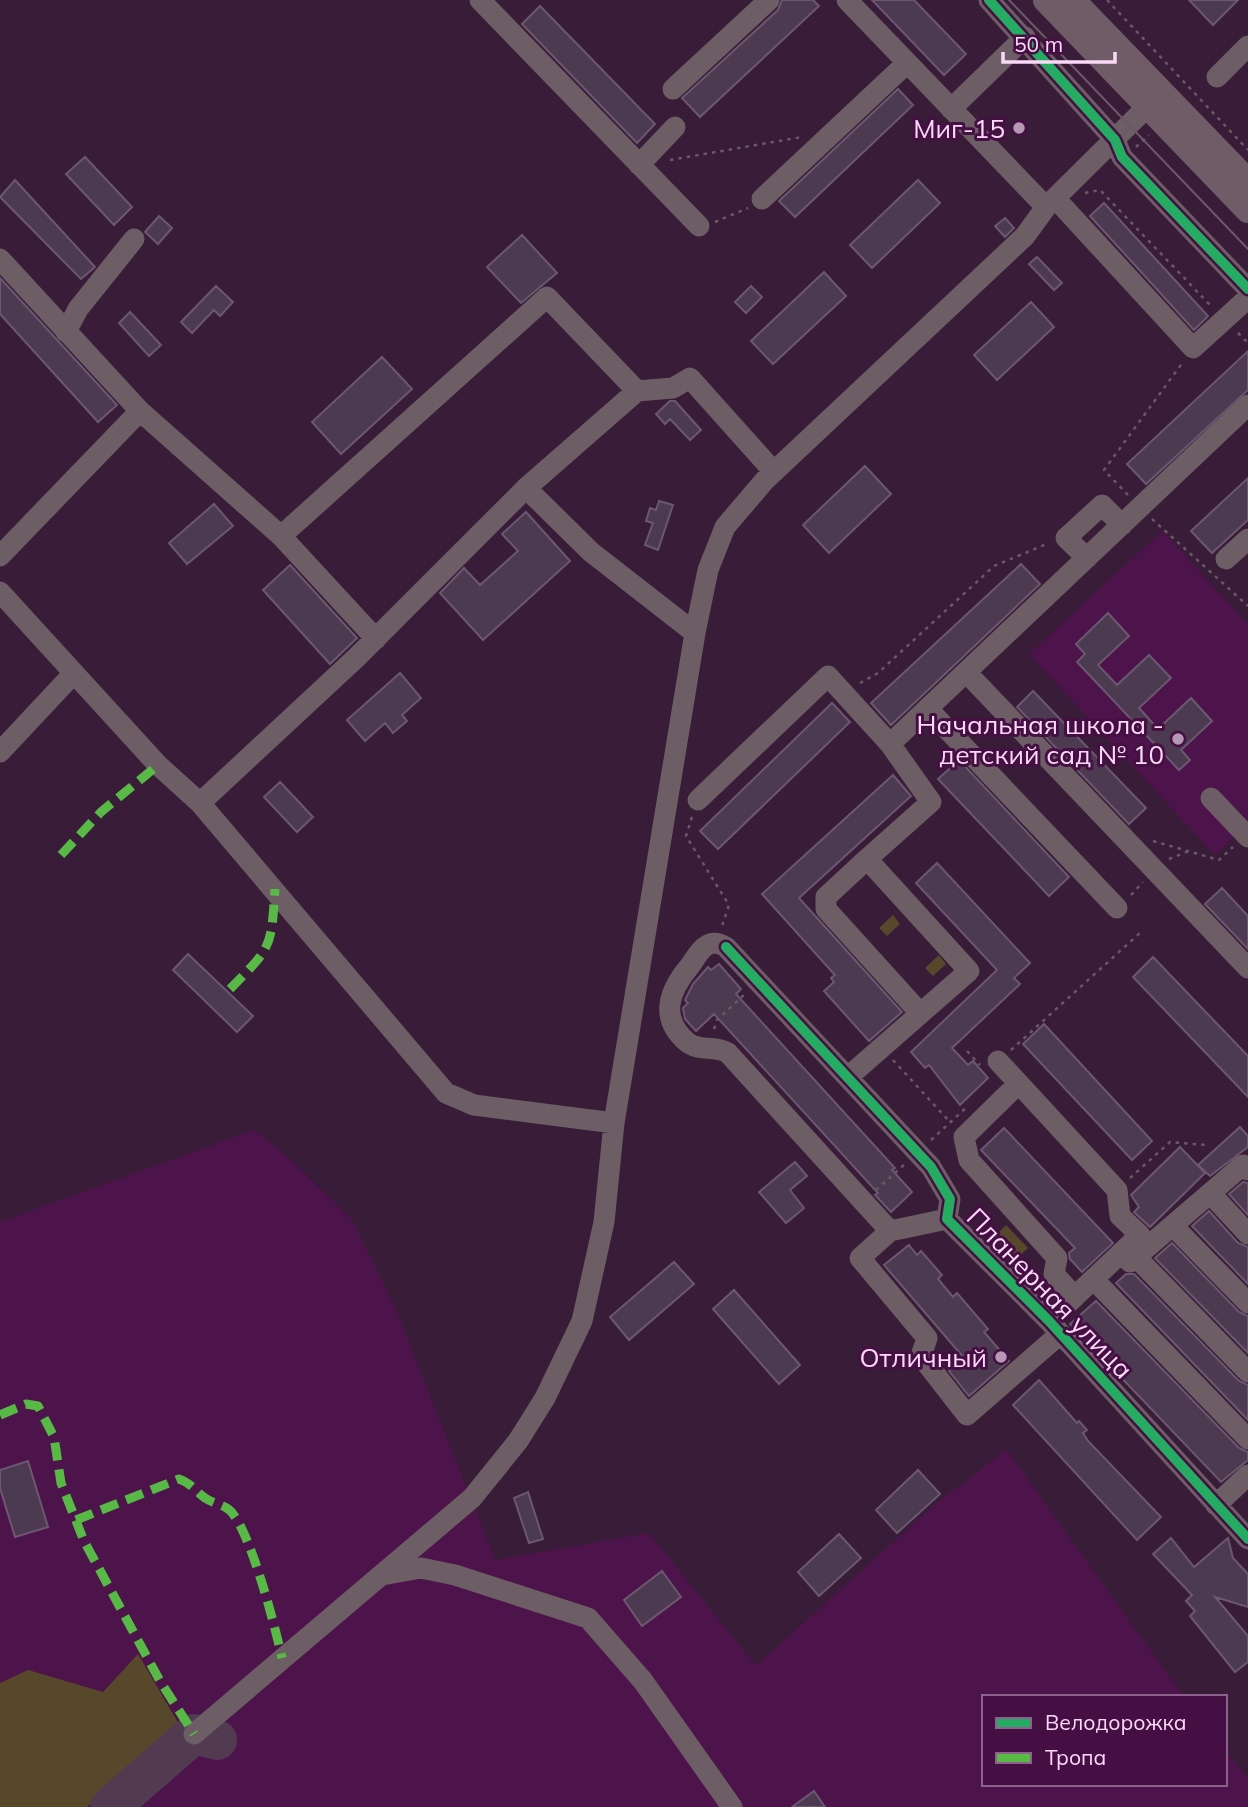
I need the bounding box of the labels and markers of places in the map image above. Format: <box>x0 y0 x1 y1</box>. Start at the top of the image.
place label: Миг-15 <box>913 112 1005 145</box>
marker: Миг-15 <box>1011 120 1027 136</box>
place label: Начальная школа - детский сад № 10 <box>917 708 1164 771</box>
marker: Начальная школа - детский сад № 10 <box>1170 731 1186 747</box>
place label: Отличный <box>859 1341 987 1374</box>
marker: Отличный <box>993 1349 1009 1365</box>

